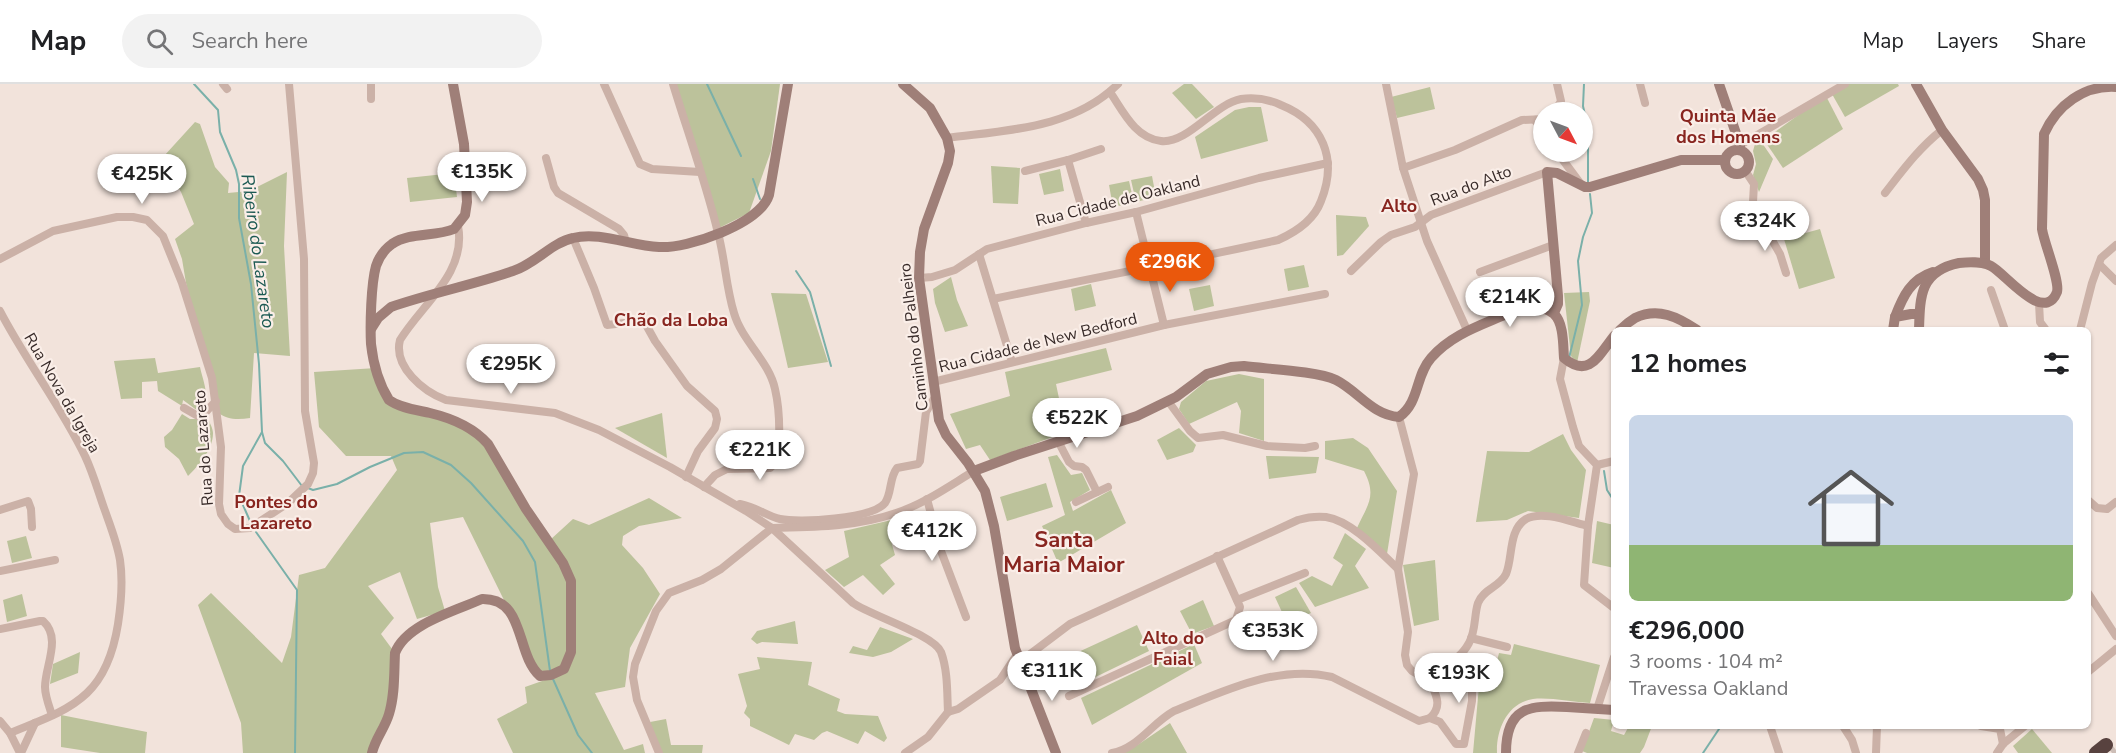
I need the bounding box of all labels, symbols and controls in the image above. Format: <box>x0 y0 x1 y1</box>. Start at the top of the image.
search box <box>122 14 542 68</box>
text: Map <box>30 22 86 60</box>
icon: search <box>143 25 176 58</box>
text: Search here <box>191 26 308 56</box>
text: Map <box>1862 27 1904 55</box>
text: Layers <box>1937 27 1998 55</box>
text: Share <box>2031 27 2086 55</box>
north arrow <box>1533 102 1593 162</box>
map controls <box>1533 102 1593 162</box>
district label: Quinta Mãe dos Homens <box>1676 104 1780 149</box>
pin: €135K <box>440 152 524 203</box>
pin: €425K <box>100 154 184 205</box>
text: €135K <box>451 158 513 185</box>
text: €425K <box>111 160 173 187</box>
street label: Rua do Alto <box>1427 160 1515 212</box>
street label: Rua Cidade de Oakland <box>1033 170 1203 232</box>
water label: Ribeiro do Lazareto <box>235 172 281 330</box>
district label: Alto <box>1381 194 1417 218</box>
pin: €324K <box>1723 201 1807 252</box>
text: €324K <box>1734 207 1796 234</box>
pin: €296K <box>1128 242 1212 293</box>
text: €296K <box>1139 248 1201 275</box>
street label: Caminho do Palheiro <box>894 262 934 412</box>
pin: €214K <box>1468 277 1552 328</box>
text: €214K <box>1479 283 1541 310</box>
district label: Chão da Loba <box>614 308 728 332</box>
street label: Rua Cidade de New Bedford <box>936 308 1140 378</box>
street label: Rua Nova da Igreja <box>19 329 105 457</box>
pin: €295K <box>469 344 553 395</box>
text: 12 homes <box>1629 346 1747 381</box>
icon: filters <box>2040 347 2073 380</box>
text: €295K <box>480 350 542 377</box>
street label: Rua do Lazareto <box>189 389 219 507</box>
pin: €522K <box>1035 398 1119 449</box>
text: €522K <box>1046 404 1108 431</box>
pin: €221K <box>718 430 802 481</box>
text: €221K <box>729 436 791 463</box>
icon: home <box>1797 454 1905 562</box>
district label: Pontes do Lazareto <box>234 490 318 535</box>
pin: €412K <box>890 511 974 562</box>
text: €412K <box>901 517 963 544</box>
district label: Santa Maria Maior <box>1003 525 1125 580</box>
pin: €353K <box>1231 611 1315 662</box>
text: €296,000 <box>1629 613 1745 648</box>
text: €353K <box>1242 617 1304 644</box>
district label: Alto do Faial <box>1142 626 1204 671</box>
text: 3 rooms · 104 m² <box>1629 648 1783 675</box>
pin: €311K <box>1010 651 1094 702</box>
pin: €193K <box>1417 653 1501 704</box>
text: €311K <box>1021 657 1083 684</box>
text: €193K <box>1428 659 1490 686</box>
text: Travessa Oakland <box>1629 675 1788 702</box>

